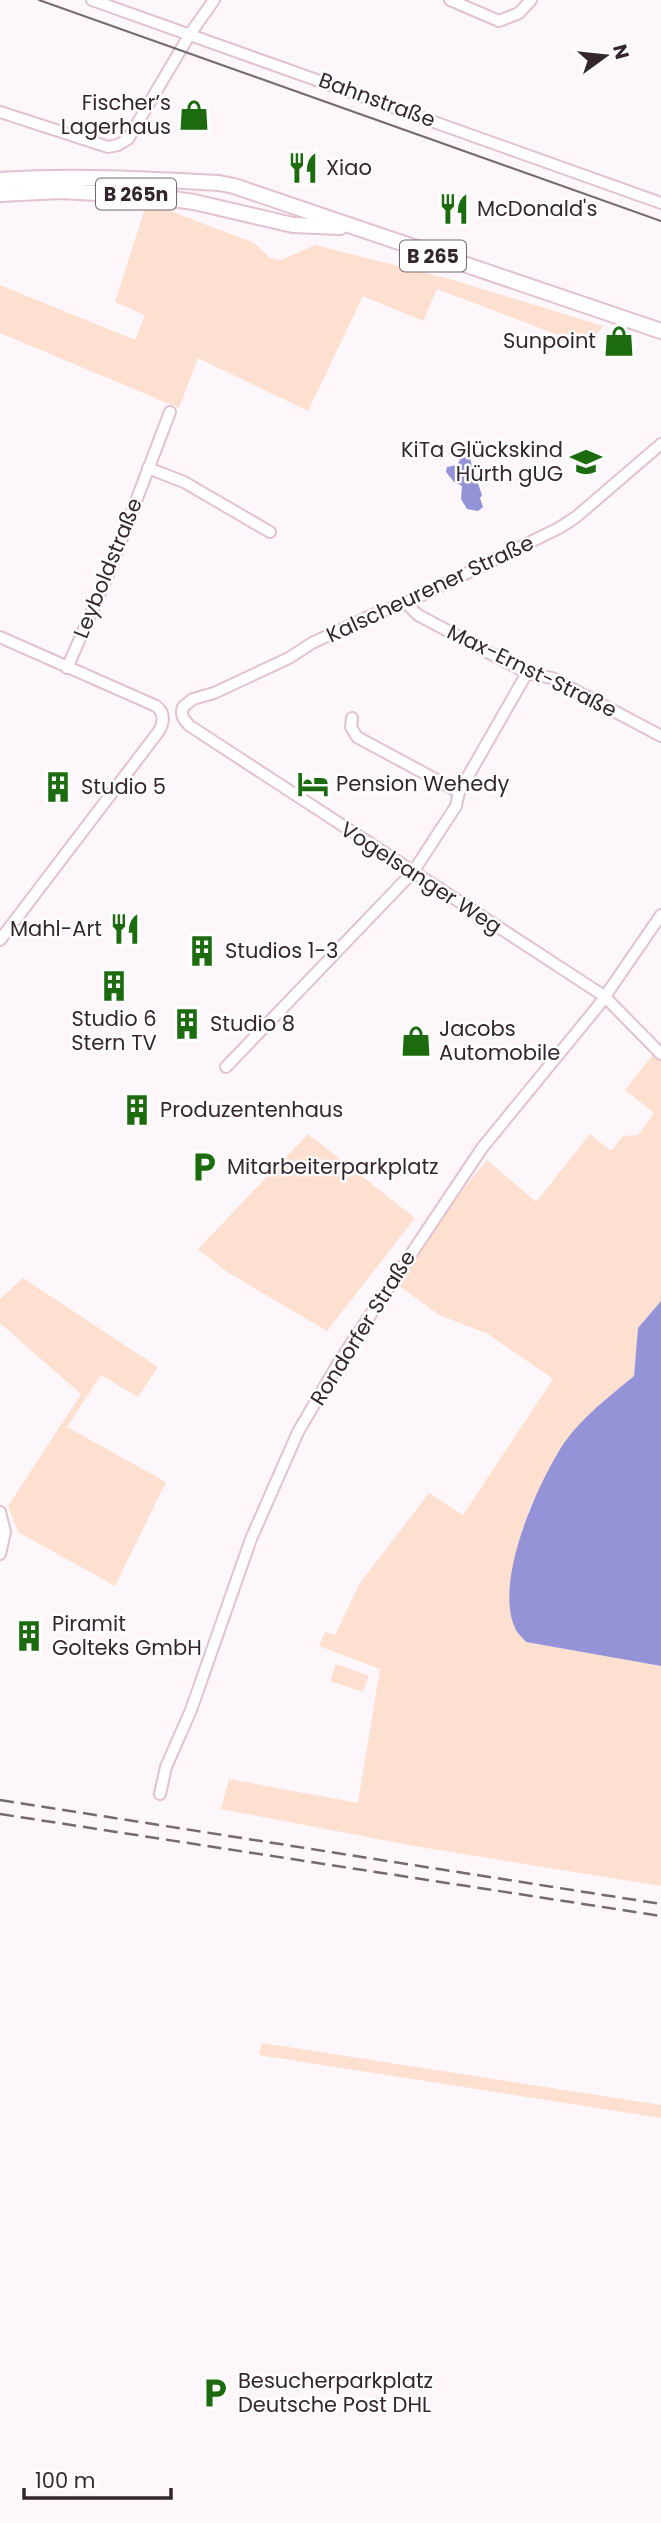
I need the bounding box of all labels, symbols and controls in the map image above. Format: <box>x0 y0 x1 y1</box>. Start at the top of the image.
north arrow <box>570 21 640 91</box>
text: N <box>606 41 636 62</box>
street label: Bahnstraße <box>315 65 439 134</box>
place label: Fischer’s Lagerhaus <box>61 88 171 141</box>
shop icon: Fischer’s Lagerhaus <box>177 98 211 132</box>
restaurant icon: Xiao <box>286 151 320 185</box>
place label: Xiao <box>326 153 372 182</box>
road number: B 265n <box>96 178 176 210</box>
restaurant icon: McDonald's <box>437 192 471 226</box>
place label: McDonald's <box>477 194 597 223</box>
road number: B 265 <box>400 240 466 272</box>
shop icon: Sunpoint <box>602 324 636 358</box>
place label: Sunpoint <box>503 326 596 355</box>
place label: KiTa Glückskind Hürth gUG <box>401 435 563 488</box>
school or university icon: KiTa Glückskind Hürth gUG <box>569 445 603 479</box>
street label: Leyboldstraße <box>66 493 149 642</box>
street label: Kalscheurener Straße <box>321 528 538 649</box>
street label: Max-Ernst-Straße <box>443 617 622 724</box>
hotel icon: Pension Wehedy <box>296 767 330 801</box>
place label: Pension Wehedy <box>336 769 509 798</box>
building icon: Studio 5 <box>41 770 75 804</box>
place label: Studio 5 <box>81 772 166 801</box>
street label: Vogelsanger Weg <box>335 815 508 941</box>
restaurant icon: Mahl-Art <box>108 912 142 946</box>
place label: Mahl-Art <box>10 914 102 943</box>
building icon: Studios 1-3 <box>185 934 219 968</box>
place label: Studios 1-3 <box>225 936 338 965</box>
building icon: Studio 6 Stern TV <box>97 969 131 1003</box>
place label: Studio 6 Stern TV <box>71 1004 157 1057</box>
building icon: Studio 8 <box>170 1007 204 1041</box>
place label: Studio 8 <box>210 1009 295 1038</box>
place label: Jacobs Automobile <box>439 1014 560 1067</box>
shop icon: Jacobs Automobile <box>399 1024 433 1058</box>
building icon: Produzentenhaus <box>120 1093 154 1127</box>
place label: Produzentenhaus <box>160 1095 343 1124</box>
parking icon: Mitarbeiterparkplatz <box>187 1150 221 1184</box>
place label: Mitarbeiterparkplatz <box>227 1152 439 1181</box>
street label: Rondorfer Straße <box>303 1245 422 1411</box>
place label: Piramit Golteks GmbH <box>52 1609 202 1662</box>
building icon: Piramit Golteks GmbH <box>12 1619 46 1653</box>
place label: Besucherparkplatz Deutsche Post DHL <box>238 2366 433 2419</box>
parking icon: Besucherparkplatz Deutsche Post DHL <box>198 2376 232 2410</box>
scale bar <box>24 2456 172 2500</box>
text: 100 m <box>35 2466 95 2495</box>

